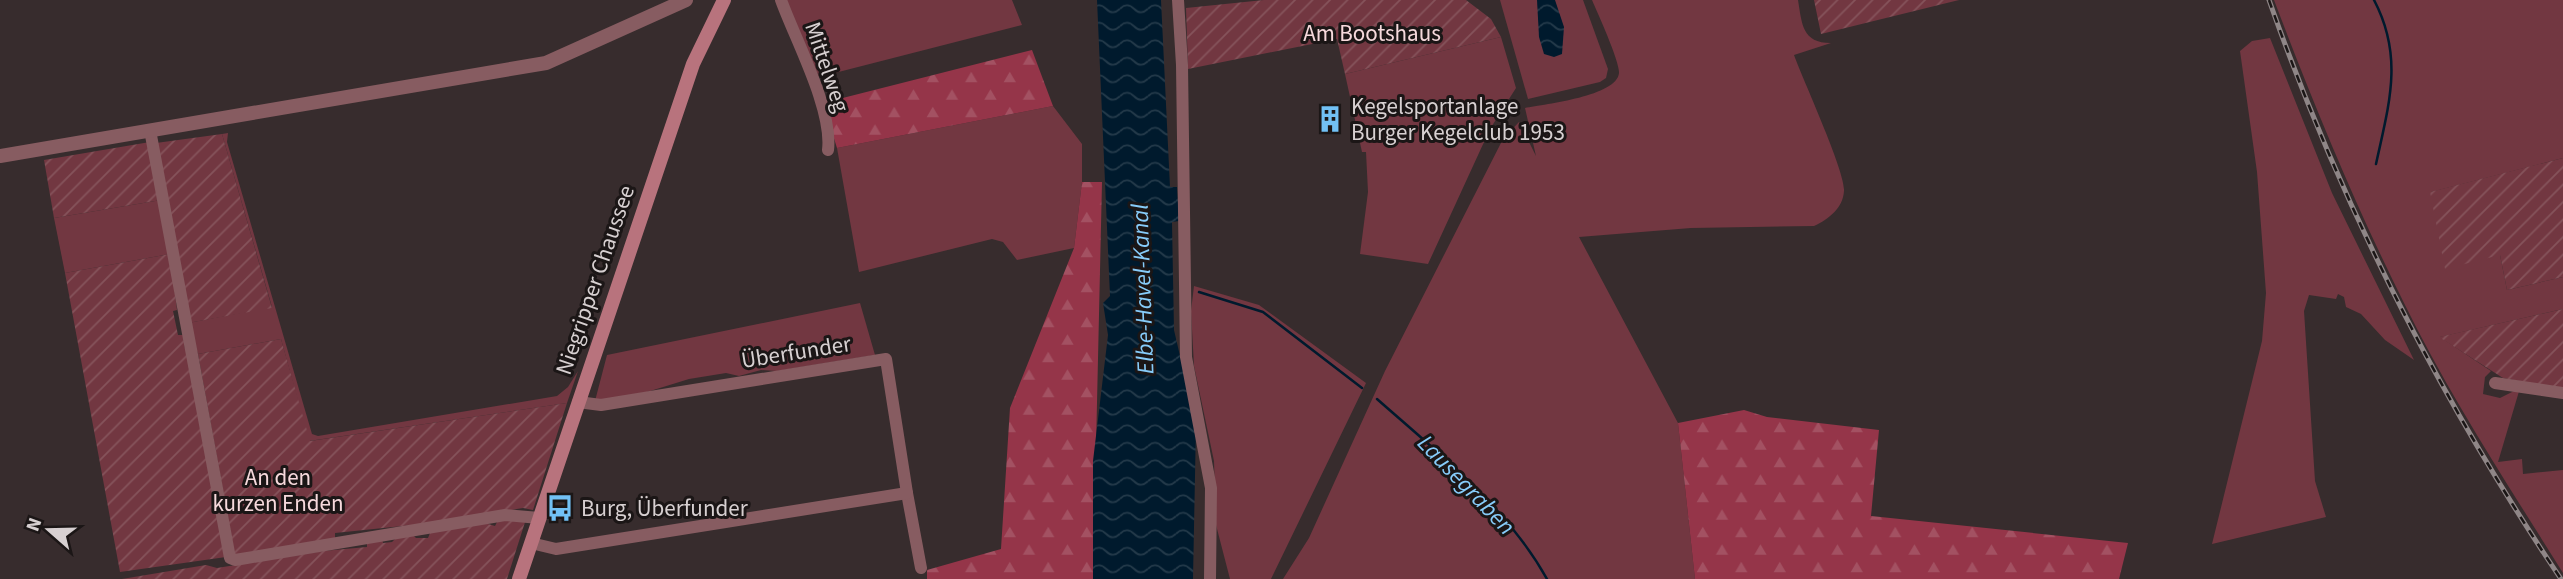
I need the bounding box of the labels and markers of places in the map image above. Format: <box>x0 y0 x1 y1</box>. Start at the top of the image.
place label: Kegelsportanlage Burger Kegelclub 1953 <box>1351 90 1565 149</box>
building icon: Kegelsportanlage Burger Kegelclub 1953 <box>1315 104 1345 134</box>
place label: Burg, Überfunder <box>581 492 749 525</box>
bus stop icon: Burg, Überfunder <box>545 493 575 523</box>

